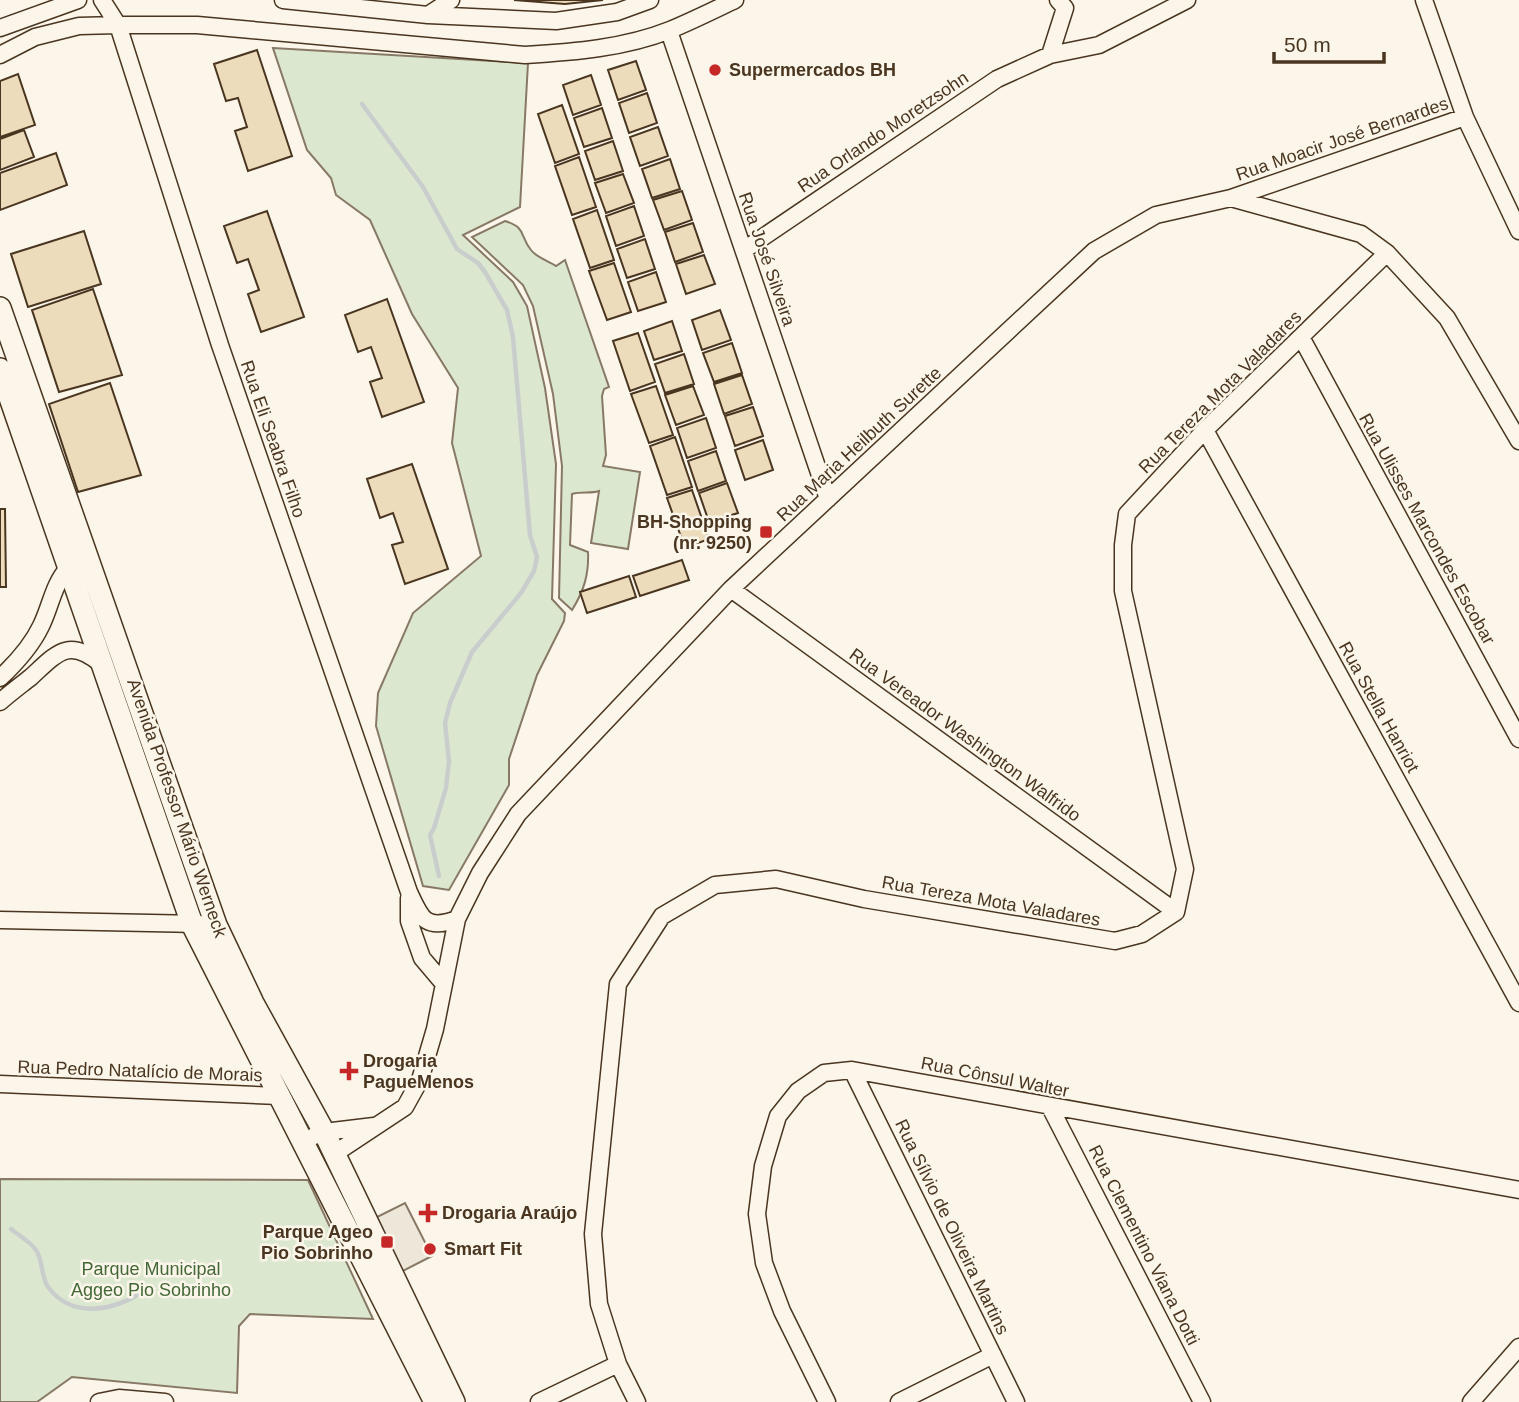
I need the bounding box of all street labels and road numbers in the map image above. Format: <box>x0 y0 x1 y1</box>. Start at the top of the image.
street label: Rua Orlando Moretzsohn <box>794 67 972 197</box>
street label: Rua Moacir José Bernardes <box>1233 93 1451 185</box>
street label: Rua José Silveira <box>735 190 800 329</box>
street label: Rua Tereza Mota Valadares <box>1135 307 1305 477</box>
street label: Rua Eli Seabra Filho <box>237 358 309 520</box>
street label: Rua Maria Heilbuth Surette <box>773 363 945 525</box>
street label: Rua Ulisses Marcondes Escobar <box>1355 410 1499 648</box>
street label: Rua Stella Hanriot <box>1335 638 1423 776</box>
street label: Rua Vereador Washington Walfrido <box>846 644 1084 826</box>
street label: Avenida Professor Mário Werneck <box>123 676 231 941</box>
street label: Rua Tereza Mota Valadares <box>880 872 1102 930</box>
street label: Rua Cônsul Walter <box>919 1053 1071 1101</box>
street label: Rua Pedro Natalício de Morais <box>17 1057 263 1085</box>
street label: Rua Sílvio de Oliveira Martins <box>891 1116 1013 1338</box>
street label: Rua Clementino Viana Dotti <box>1085 1142 1203 1348</box>

